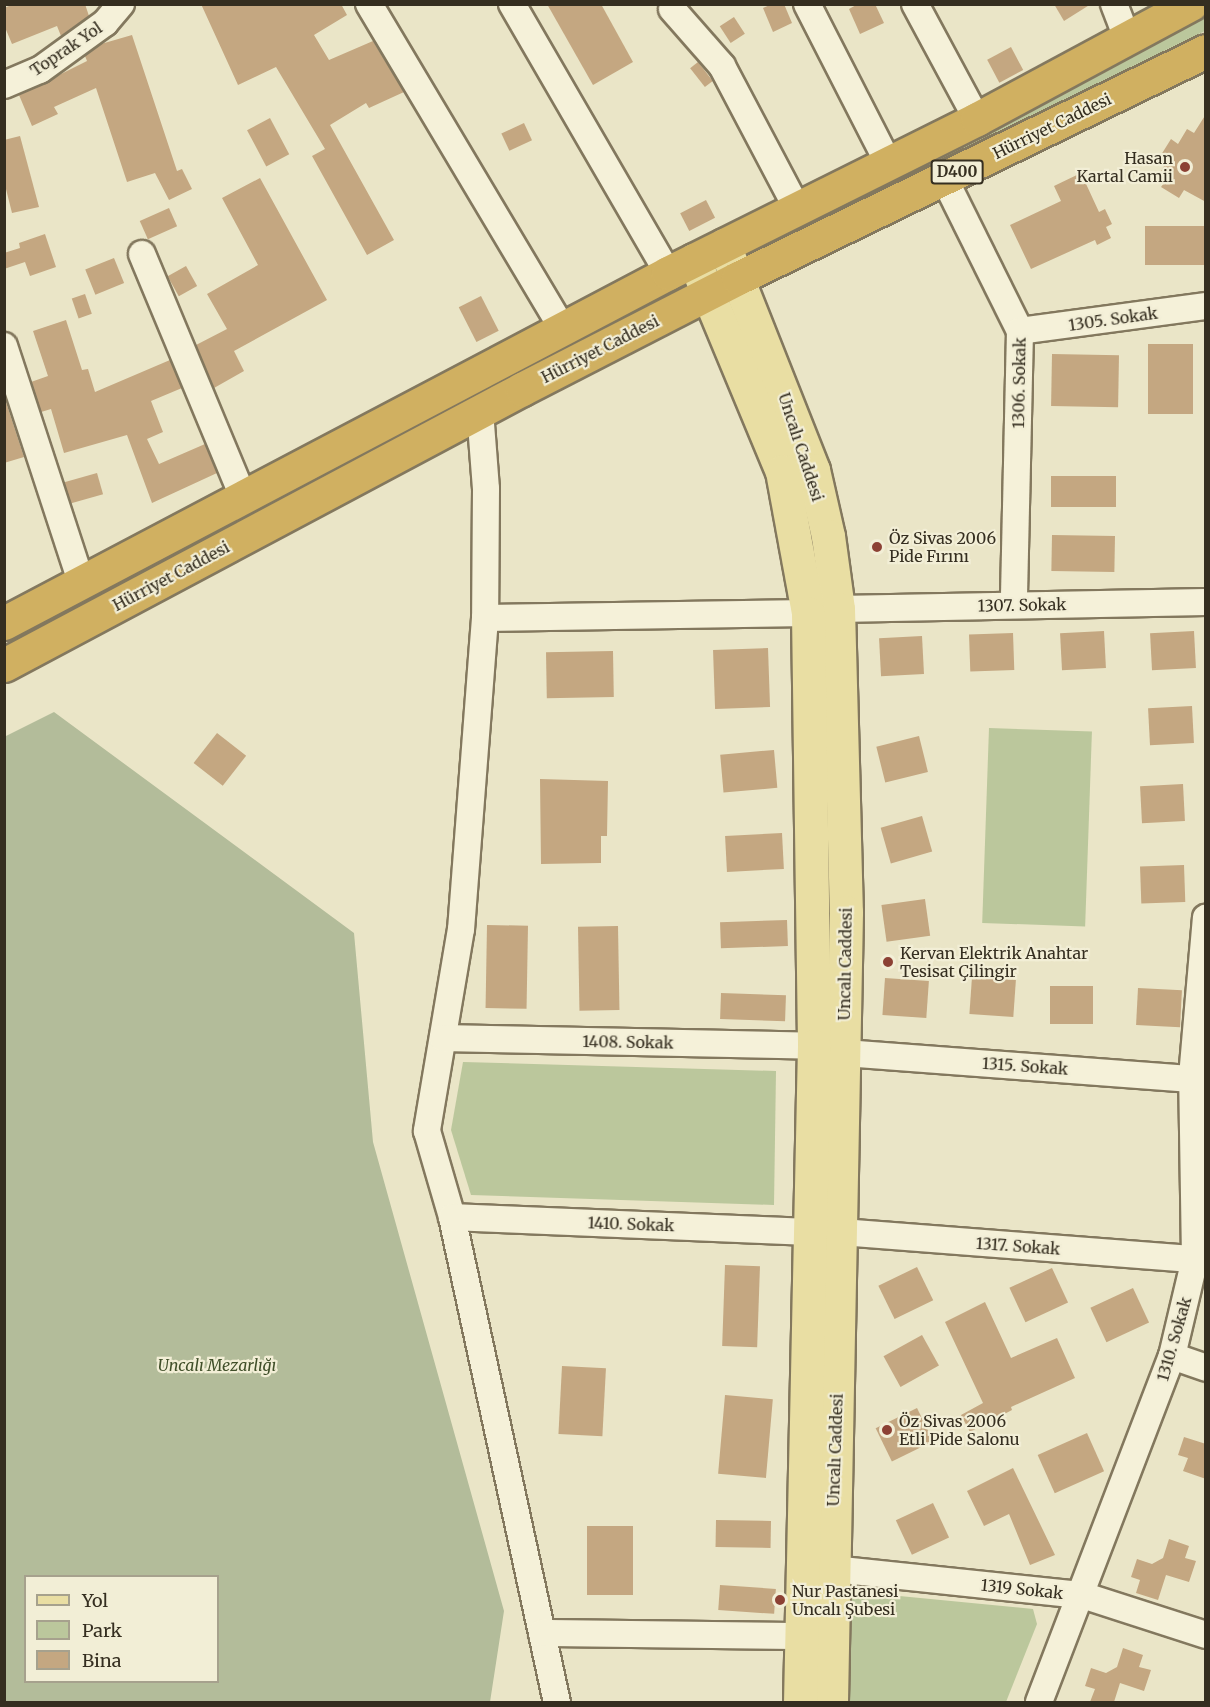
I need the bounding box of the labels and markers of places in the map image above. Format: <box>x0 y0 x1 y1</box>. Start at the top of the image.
place label: Hasan Kartal Camii <box>1077 148 1173 186</box>
marker: Hasan Kartal Camii <box>1178 160 1192 174</box>
place label: Öz Sivas 2006 Pide Fırını <box>889 528 996 566</box>
marker: Öz Sivas 2006 Pide Fırını <box>870 540 884 554</box>
place label: Kervan Elektrik Anahtar Tesisat Çilingir <box>900 943 1088 981</box>
marker: Kervan Elektrik Anahtar Tesisat Çilingir <box>881 955 895 969</box>
place label: Öz Sivas 2006 Etli Pide Salonu <box>899 1411 1020 1449</box>
marker: Öz Sivas 2006 Etli Pide Salonu <box>880 1423 894 1437</box>
place label: Nur Pastanesi Uncalı Şubesi <box>792 1581 898 1619</box>
marker: Nur Pastanesi Uncalı Şubesi <box>773 1593 787 1607</box>

